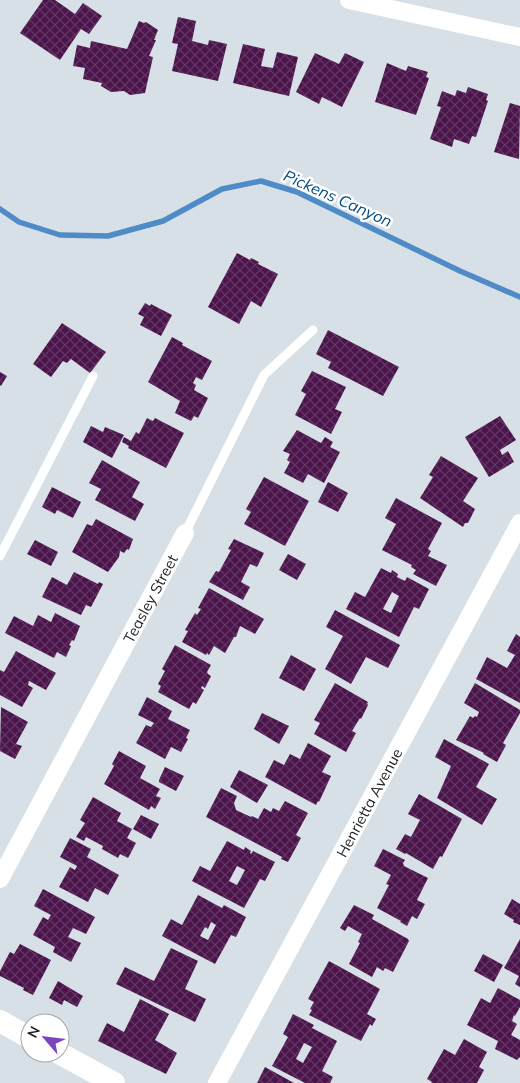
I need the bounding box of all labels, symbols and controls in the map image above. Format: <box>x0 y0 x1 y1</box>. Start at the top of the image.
water label: Pickens Canyon <box>281 165 395 231</box>
street label: Teasley Street <box>119 551 181 646</box>
street label: Henrietta Avenue <box>332 745 406 860</box>
north arrow <box>20 1013 70 1063</box>
text: N <box>23 1023 44 1041</box>

